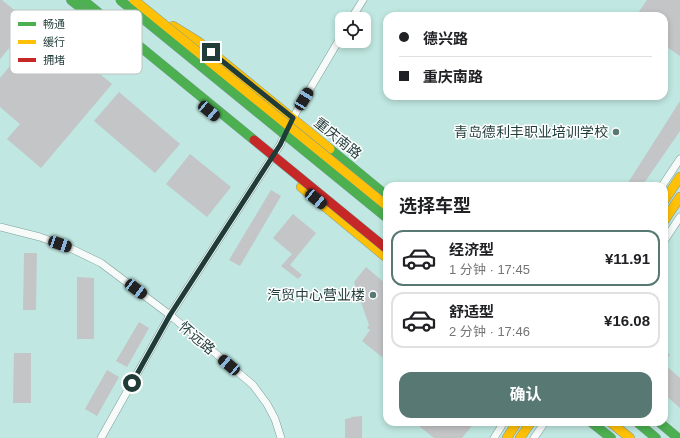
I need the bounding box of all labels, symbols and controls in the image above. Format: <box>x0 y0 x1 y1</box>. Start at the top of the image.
legend <box>10 10 142 74</box>
map controls <box>335 12 371 48</box>
button: locate <box>335 12 371 48</box>
text: 畅通 <box>43 18 65 30</box>
text: 德兴路 <box>423 30 468 47</box>
text: 缓行 <box>43 36 65 48</box>
route end <box>202 43 220 61</box>
text: 拥堵 <box>43 54 65 66</box>
text: 重庆南路 <box>423 68 483 85</box>
car <box>293 86 315 112</box>
car <box>196 99 222 123</box>
street label: 重庆南路 <box>311 114 365 162</box>
place label: 青岛德利丰职业培训学校 <box>454 124 608 140</box>
marker: 青岛德利丰职业培训学校 <box>611 127 621 137</box>
car <box>303 187 329 211</box>
text: 选择车型 <box>399 196 471 216</box>
car <box>47 234 73 254</box>
icon: car <box>401 240 437 276</box>
text: 经济型 <box>449 241 494 258</box>
text: ¥11.91 <box>605 250 650 267</box>
text: 1 分钟 · 17:45 <box>449 262 530 277</box>
car <box>123 277 149 301</box>
place label: 汽贸中心营业楼 <box>267 287 365 303</box>
marker: 汽贸中心营业楼 <box>368 290 378 300</box>
icon: car <box>401 302 437 338</box>
text: 舒适型 <box>449 303 494 320</box>
text: ¥16.08 <box>604 312 650 329</box>
street label: 怀远路 <box>176 318 218 358</box>
text: 2 分钟 · 17:46 <box>449 324 530 339</box>
car <box>216 353 242 377</box>
button: 确认 <box>399 372 652 418</box>
route start <box>123 374 141 392</box>

